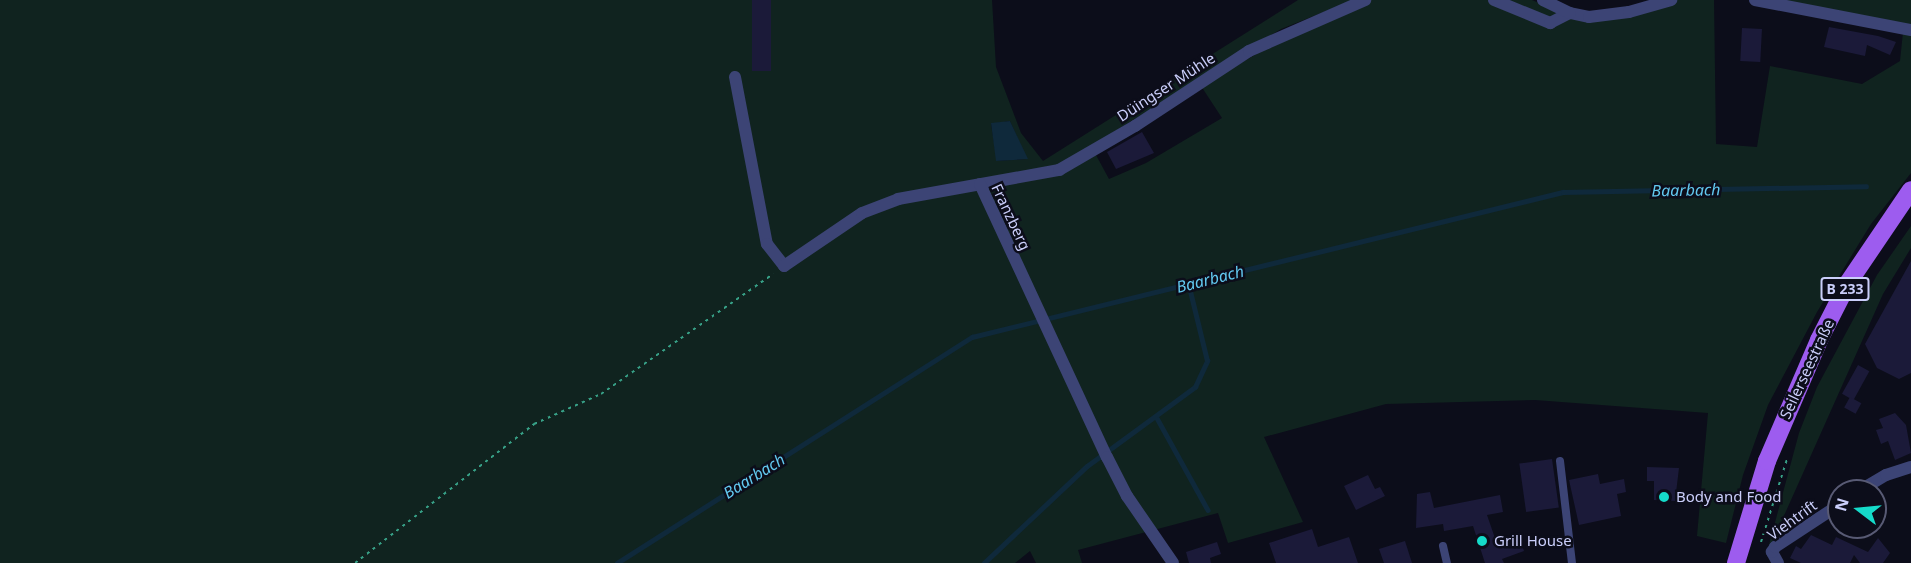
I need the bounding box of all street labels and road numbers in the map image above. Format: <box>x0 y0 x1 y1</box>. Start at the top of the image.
street label: Düingser Mühle <box>1114 49 1218 125</box>
street label: Franzberg <box>988 181 1034 253</box>
road number: B 233 <box>1820 278 1870 300</box>
street label: Seilerseestraße <box>1776 316 1838 422</box>
street label: Viehtrift <box>1764 496 1820 544</box>

